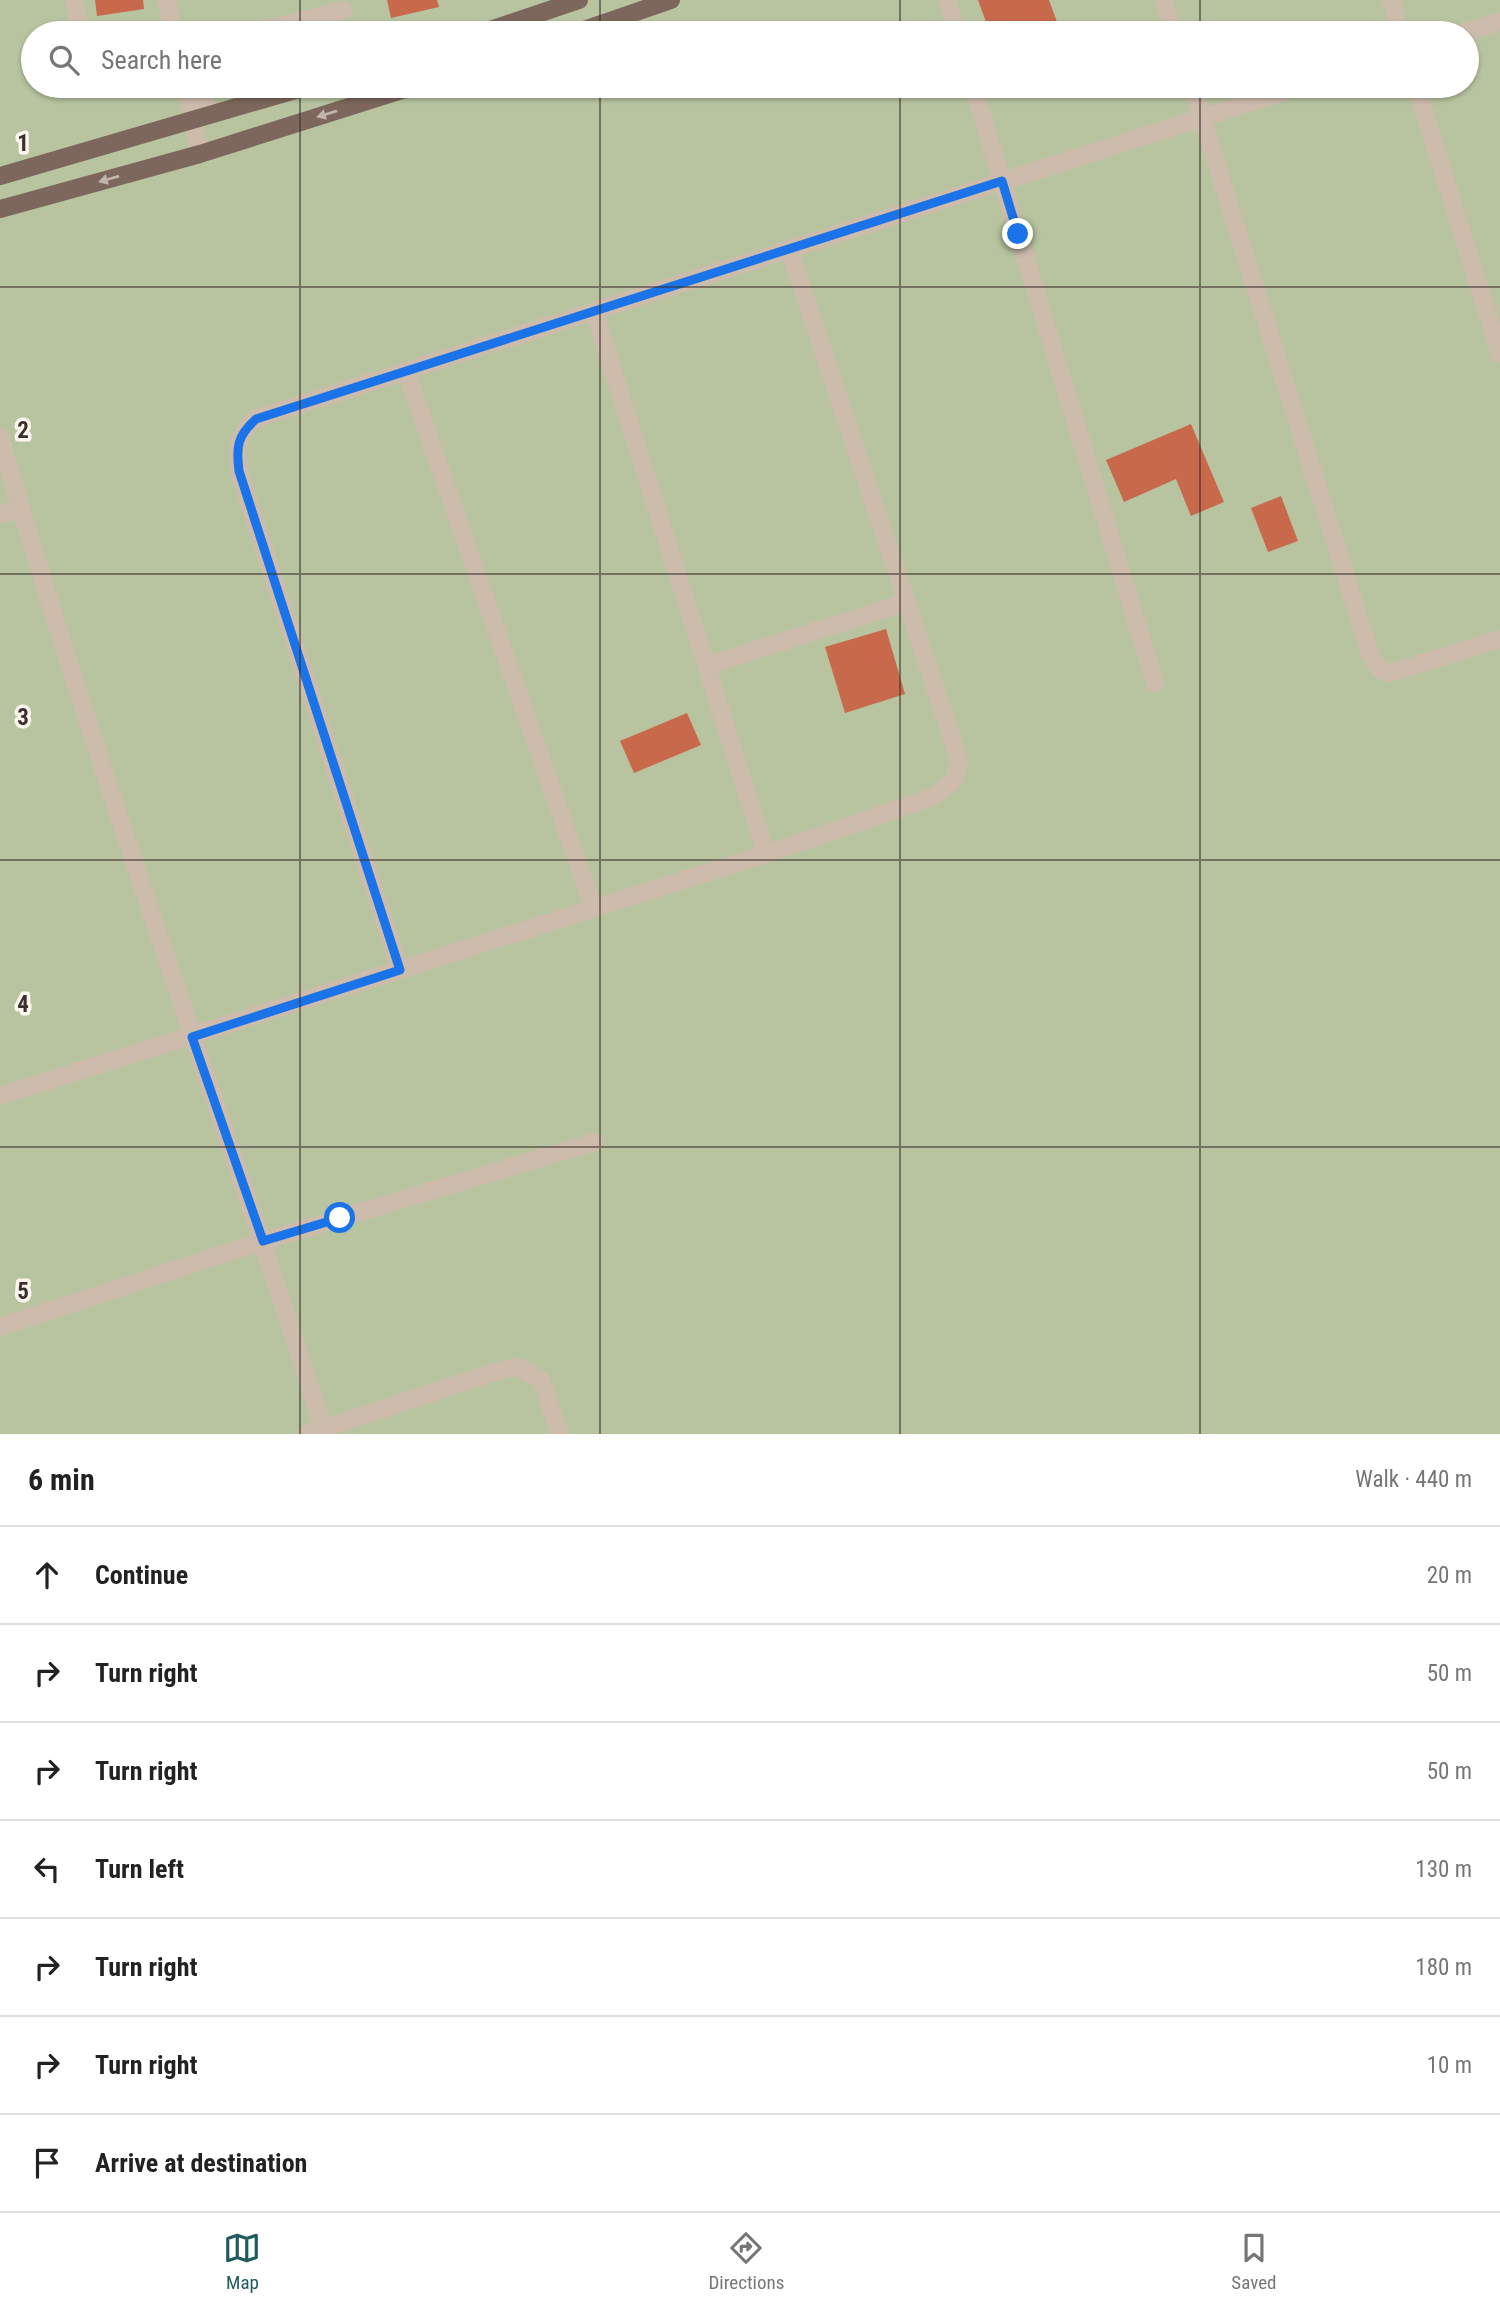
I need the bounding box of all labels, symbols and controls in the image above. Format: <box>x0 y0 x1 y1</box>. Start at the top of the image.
search box <box>21 21 1479 98</box>
icon: search <box>45 41 83 79</box>
text: Search here <box>101 45 222 75</box>
one-way arrow <box>316 109 337 119</box>
text: 1 <box>17 130 29 157</box>
one-way arrow <box>98 174 120 185</box>
route end <box>1002 218 1033 249</box>
text: 2 <box>17 417 29 444</box>
text: 3 <box>17 704 29 731</box>
text: 4 <box>17 991 29 1018</box>
route start <box>324 1202 355 1233</box>
text: 5 <box>17 1278 29 1305</box>
text: 6 min <box>28 1462 95 1497</box>
text: Walk · 440 m <box>1355 1466 1472 1493</box>
icon: ahead <box>28 1556 66 1594</box>
text: Continue <box>95 1560 188 1590</box>
text: 20 m <box>1427 1562 1472 1589</box>
icon: right <box>28 1654 66 1692</box>
text: Turn right <box>95 1658 197 1688</box>
text: 50 m <box>1427 1660 1472 1687</box>
icon: right <box>28 1752 66 1790</box>
text: Turn right <box>95 1756 197 1786</box>
text: 50 m <box>1427 1758 1472 1785</box>
icon: left <box>28 1850 66 1888</box>
text: Turn left <box>95 1854 184 1884</box>
text: 130 m <box>1415 1856 1472 1883</box>
icon: right <box>28 1948 66 1986</box>
text: Turn right <box>95 1952 197 1982</box>
text: 180 m <box>1415 1954 1472 1981</box>
icon: right <box>28 2046 66 2084</box>
text: Turn right <box>95 2050 197 2080</box>
text: 10 m <box>1427 2052 1472 2079</box>
icon: arrive <box>28 2144 66 2182</box>
text: Arrive at destination <box>95 2148 307 2178</box>
tab: Map <box>223 2229 261 2294</box>
tab: Directions <box>708 2229 784 2294</box>
tab: Saved <box>1231 2229 1277 2294</box>

